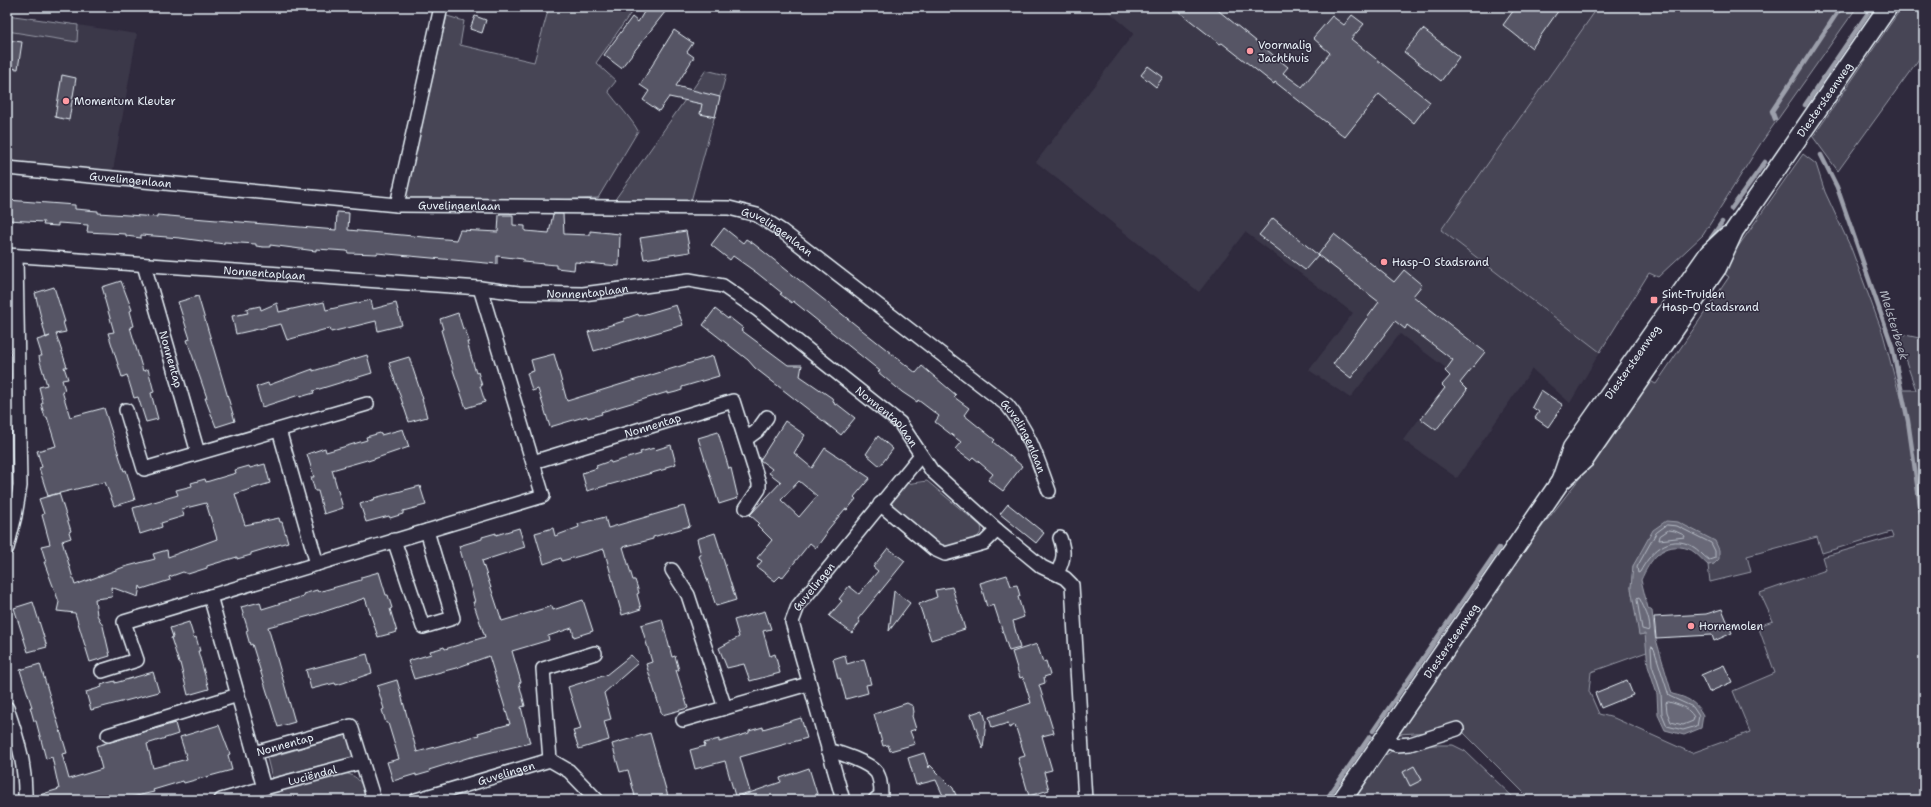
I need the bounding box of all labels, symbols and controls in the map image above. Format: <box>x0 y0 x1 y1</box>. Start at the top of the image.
place label: Voormalig Jachthuis <box>1258 38 1312 66</box>
marker: Voormalig Jachthuis <box>1245 46 1255 56</box>
street label: Diestersteenweg <box>1794 59 1856 140</box>
place label: Momentum Kleuter <box>74 94 176 109</box>
marker: Momentum Kleuter <box>61 96 71 106</box>
street label: Guvelingenlaan <box>89 169 173 192</box>
street label: Guvelingenlaan <box>418 198 501 214</box>
street label: Guvelingenlaan <box>740 204 816 260</box>
place label: Hasp-O Stadsrand <box>1392 255 1489 270</box>
marker: Hasp-O Stadsrand <box>1379 257 1389 267</box>
street label: Nonnentaplaan <box>223 263 306 284</box>
street label: Nonnentaplaan <box>546 281 630 302</box>
place label: Sint-Truiden Hasp-O Stadsrand <box>1662 287 1759 315</box>
water label: Melsterbeek <box>1876 288 1912 362</box>
marker: Sint-Truiden Hasp-O Stadsrand <box>1649 295 1659 305</box>
street label: Diestersteenweg <box>1601 322 1664 402</box>
street label: Nonnentap <box>155 329 186 390</box>
street label: Nonnentaplaan <box>852 383 921 450</box>
street label: Guvelingenlaan <box>997 396 1049 475</box>
street label: Nonnentap <box>622 410 683 442</box>
street label: Guvelingen <box>790 559 839 613</box>
street label: Diestersteenweg <box>1421 600 1483 682</box>
place label: Hornemolen <box>1699 619 1763 634</box>
marker: Hornemolen <box>1686 621 1696 631</box>
street label: Nonnentap <box>255 730 315 760</box>
street label: Guvelingen <box>476 758 537 789</box>
street label: Luciëndal <box>286 762 339 789</box>

